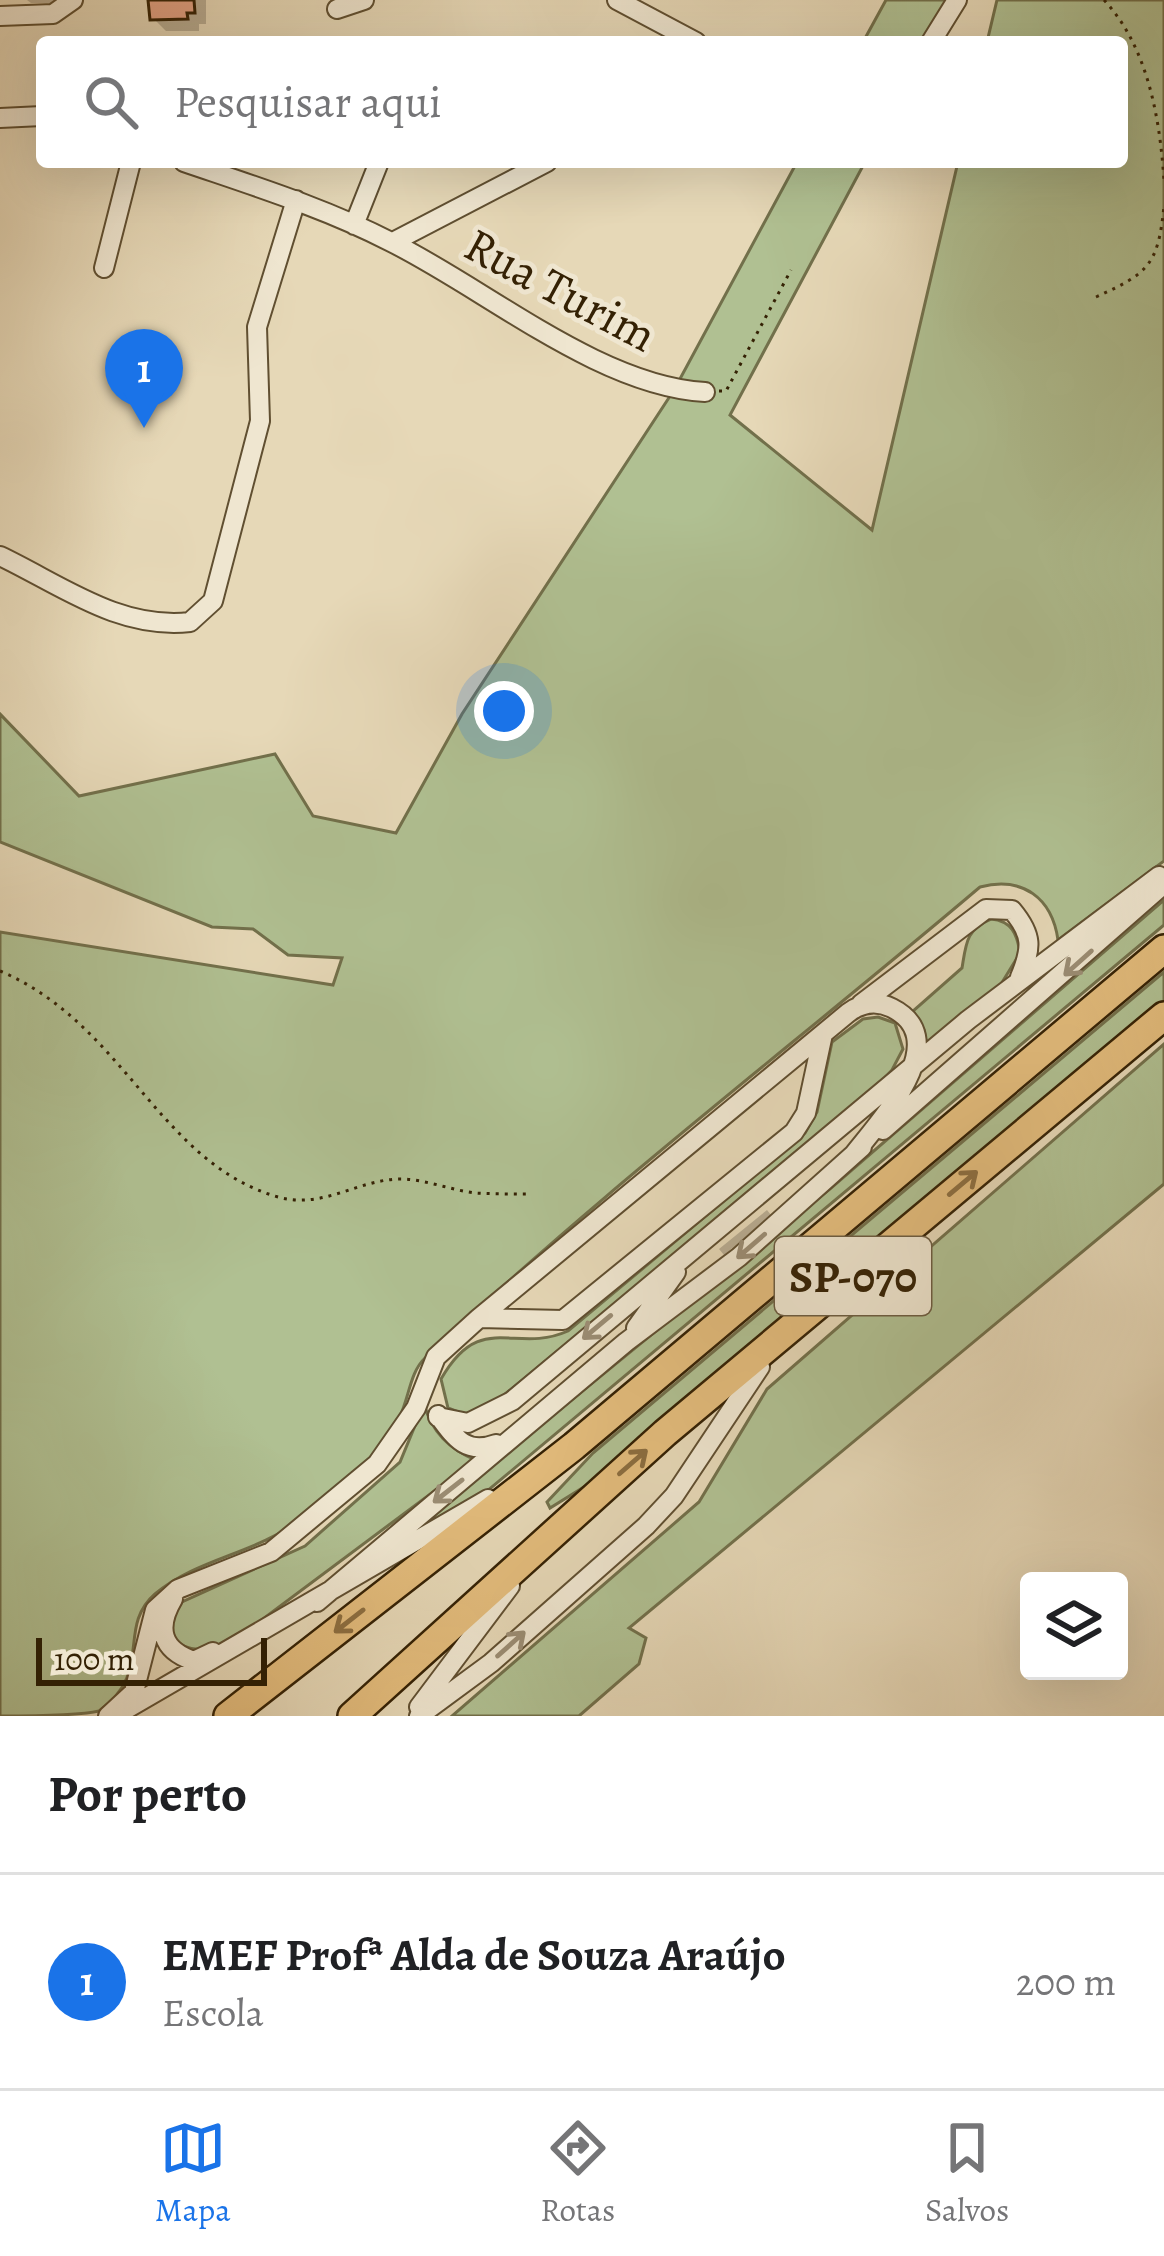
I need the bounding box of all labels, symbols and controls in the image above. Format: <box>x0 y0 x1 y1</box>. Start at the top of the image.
search box <box>36 36 1128 168</box>
icon: search <box>78 69 144 135</box>
text: Pesquisar aqui <box>174 71 442 133</box>
street label: Rua Turim <box>453 212 668 368</box>
pin: 1 <box>105 329 183 428</box>
your location <box>474 681 534 741</box>
one-way arrow <box>1063 949 1093 976</box>
one-way arrow <box>947 1170 978 1197</box>
one-way arrow <box>736 1231 767 1259</box>
road number: SP-070 <box>775 1237 931 1315</box>
one-way arrow <box>582 1312 613 1340</box>
one-way arrow <box>617 1449 648 1476</box>
one-way arrow <box>433 1477 465 1504</box>
map controls <box>1020 1572 1128 1680</box>
button: layers <box>1020 1572 1128 1680</box>
one-way arrow <box>334 1607 366 1634</box>
one-way arrow <box>495 1631 526 1658</box>
scale bar <box>36 1632 267 1685</box>
text: 100 m <box>54 1636 134 1681</box>
text: Por perto <box>48 1759 247 1829</box>
text: EMEF Profª Alda de Souza Araújo <box>162 1924 786 1986</box>
text: 1 <box>80 1955 94 2008</box>
text: 200 m <box>1016 1955 1116 2008</box>
text: Escola <box>162 1986 264 2039</box>
tab: Mapa <box>155 2115 231 2232</box>
tab: Rotas <box>540 2115 615 2232</box>
tab: Salvos <box>925 2115 1009 2232</box>

